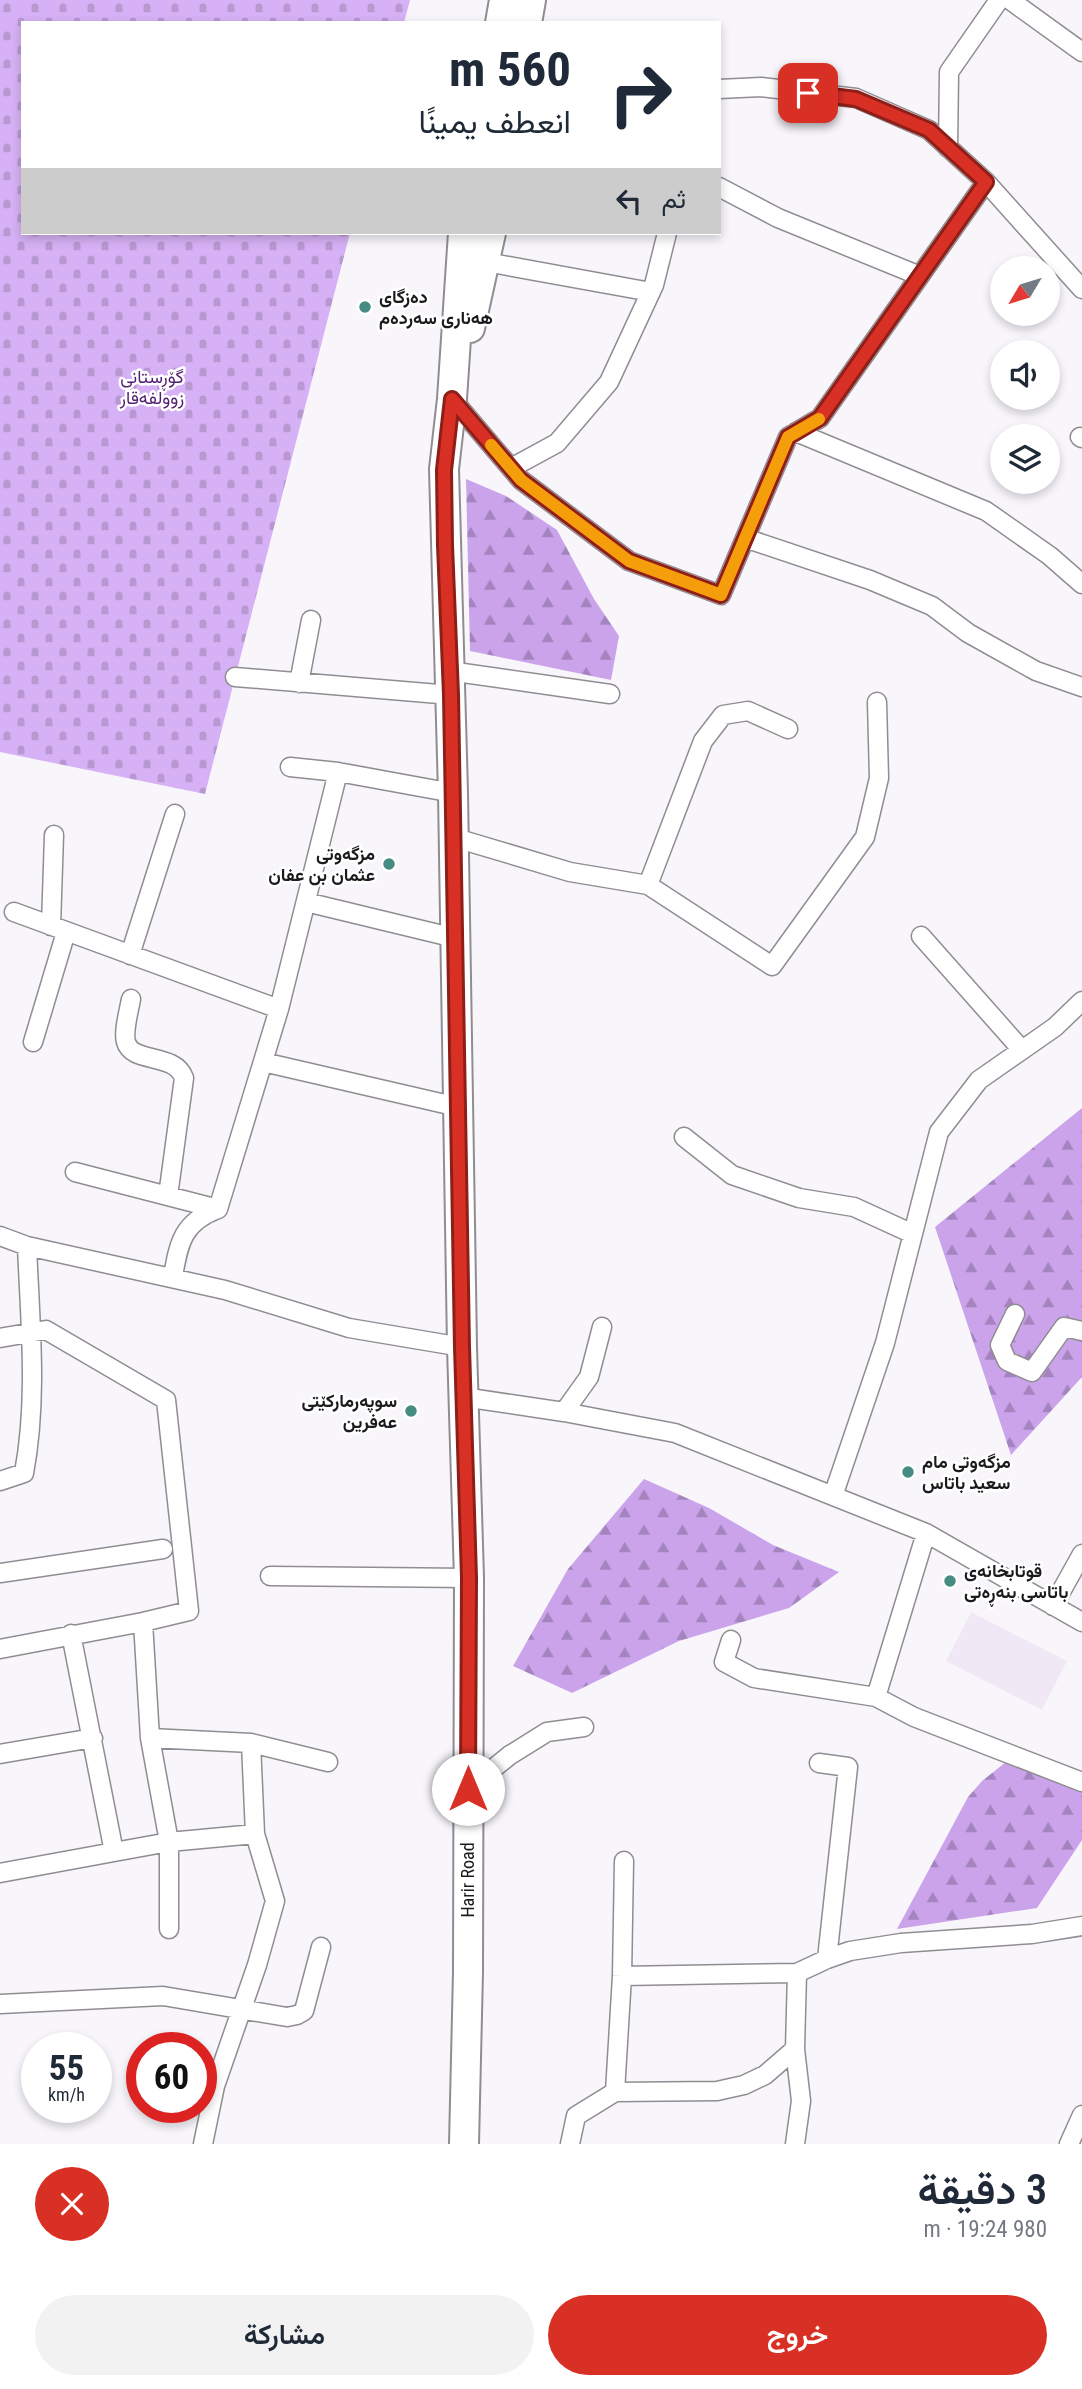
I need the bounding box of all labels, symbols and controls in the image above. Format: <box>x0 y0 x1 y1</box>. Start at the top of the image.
text: 560 m <box>449 41 571 98</box>
icon: right <box>595 49 686 140</box>
pin <box>778 63 838 123</box>
icon: arrive <box>789 74 827 112</box>
text: انعطف يمينًا <box>418 103 571 141</box>
icon: left <box>610 182 648 220</box>
text: ثم <box>662 184 686 214</box>
north arrow <box>990 256 1060 326</box>
map controls <box>990 256 1060 494</box>
place label: دەزگای هەناری سەردەم <box>379 286 493 330</box>
marker: دەزگای هەناری سەردەم <box>357 299 373 315</box>
button: sound <box>990 340 1060 410</box>
park label: گۆڕستانی زوولفەقار <box>119 366 184 409</box>
button: layers <box>990 424 1060 494</box>
place label: مزگەوتی عثمان بن عفان <box>268 843 375 886</box>
marker: مزگەوتی عثمان بن عفان <box>381 856 397 872</box>
place label: سوپەرمارکێتی عەفرین <box>301 1390 397 1433</box>
marker: سوپەرمارکێتی عەفرین <box>403 1403 419 1419</box>
place label: مزگەوتی مام سعید باتاس <box>922 1451 1011 1494</box>
marker: مزگەوتی مام سعید باتاس <box>900 1464 916 1480</box>
place label: قوتابخانەی باتاسی بنەڕەتی <box>964 1560 1068 1607</box>
marker: قوتابخانەی باتاسی بنەڕەتی <box>942 1573 958 1589</box>
position arrow <box>431 1752 505 1826</box>
street label: Harir Road <box>457 1842 478 1918</box>
speed limit sign: 60 <box>126 2032 217 2123</box>
text: 55 <box>49 2048 84 2089</box>
text: km/h <box>48 2084 85 2105</box>
text: 3 دقيقة <box>918 2165 1047 2214</box>
button: close <box>35 2167 109 2241</box>
text: 980 m · 19:24 <box>923 2216 1047 2243</box>
button: مشاركة <box>35 2295 534 2375</box>
button: خروج <box>548 2295 1047 2375</box>

